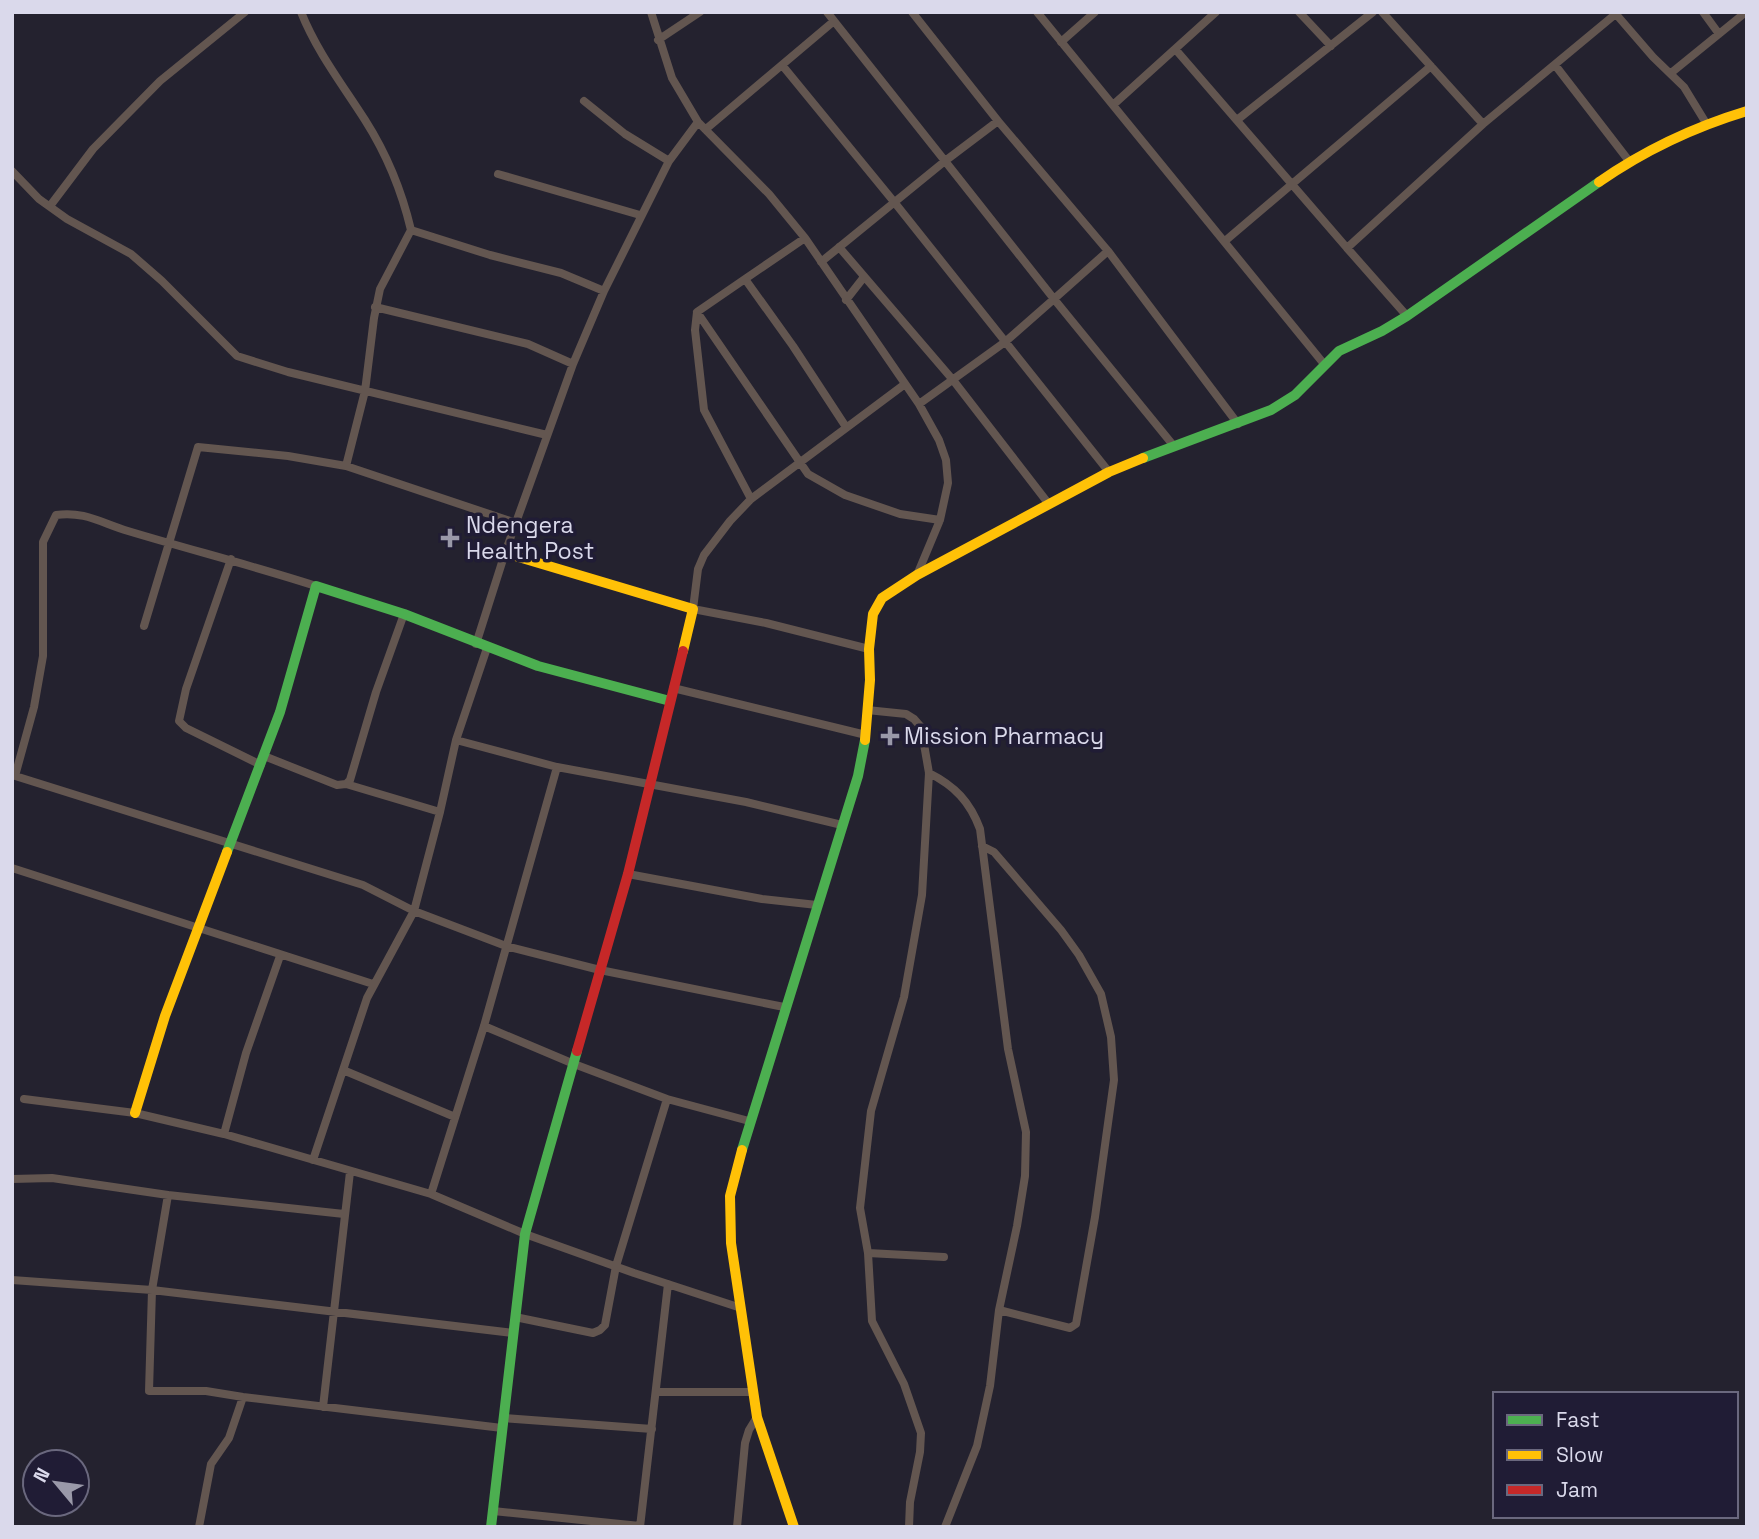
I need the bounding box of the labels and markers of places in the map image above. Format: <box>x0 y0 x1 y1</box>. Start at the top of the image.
place label: Ndengera Health Post <box>466 510 594 566</box>
marker: Ndengera Health Post <box>440 528 460 548</box>
place label: Mission Pharmacy <box>904 721 1104 751</box>
marker: Mission Pharmacy <box>882 728 898 744</box>

